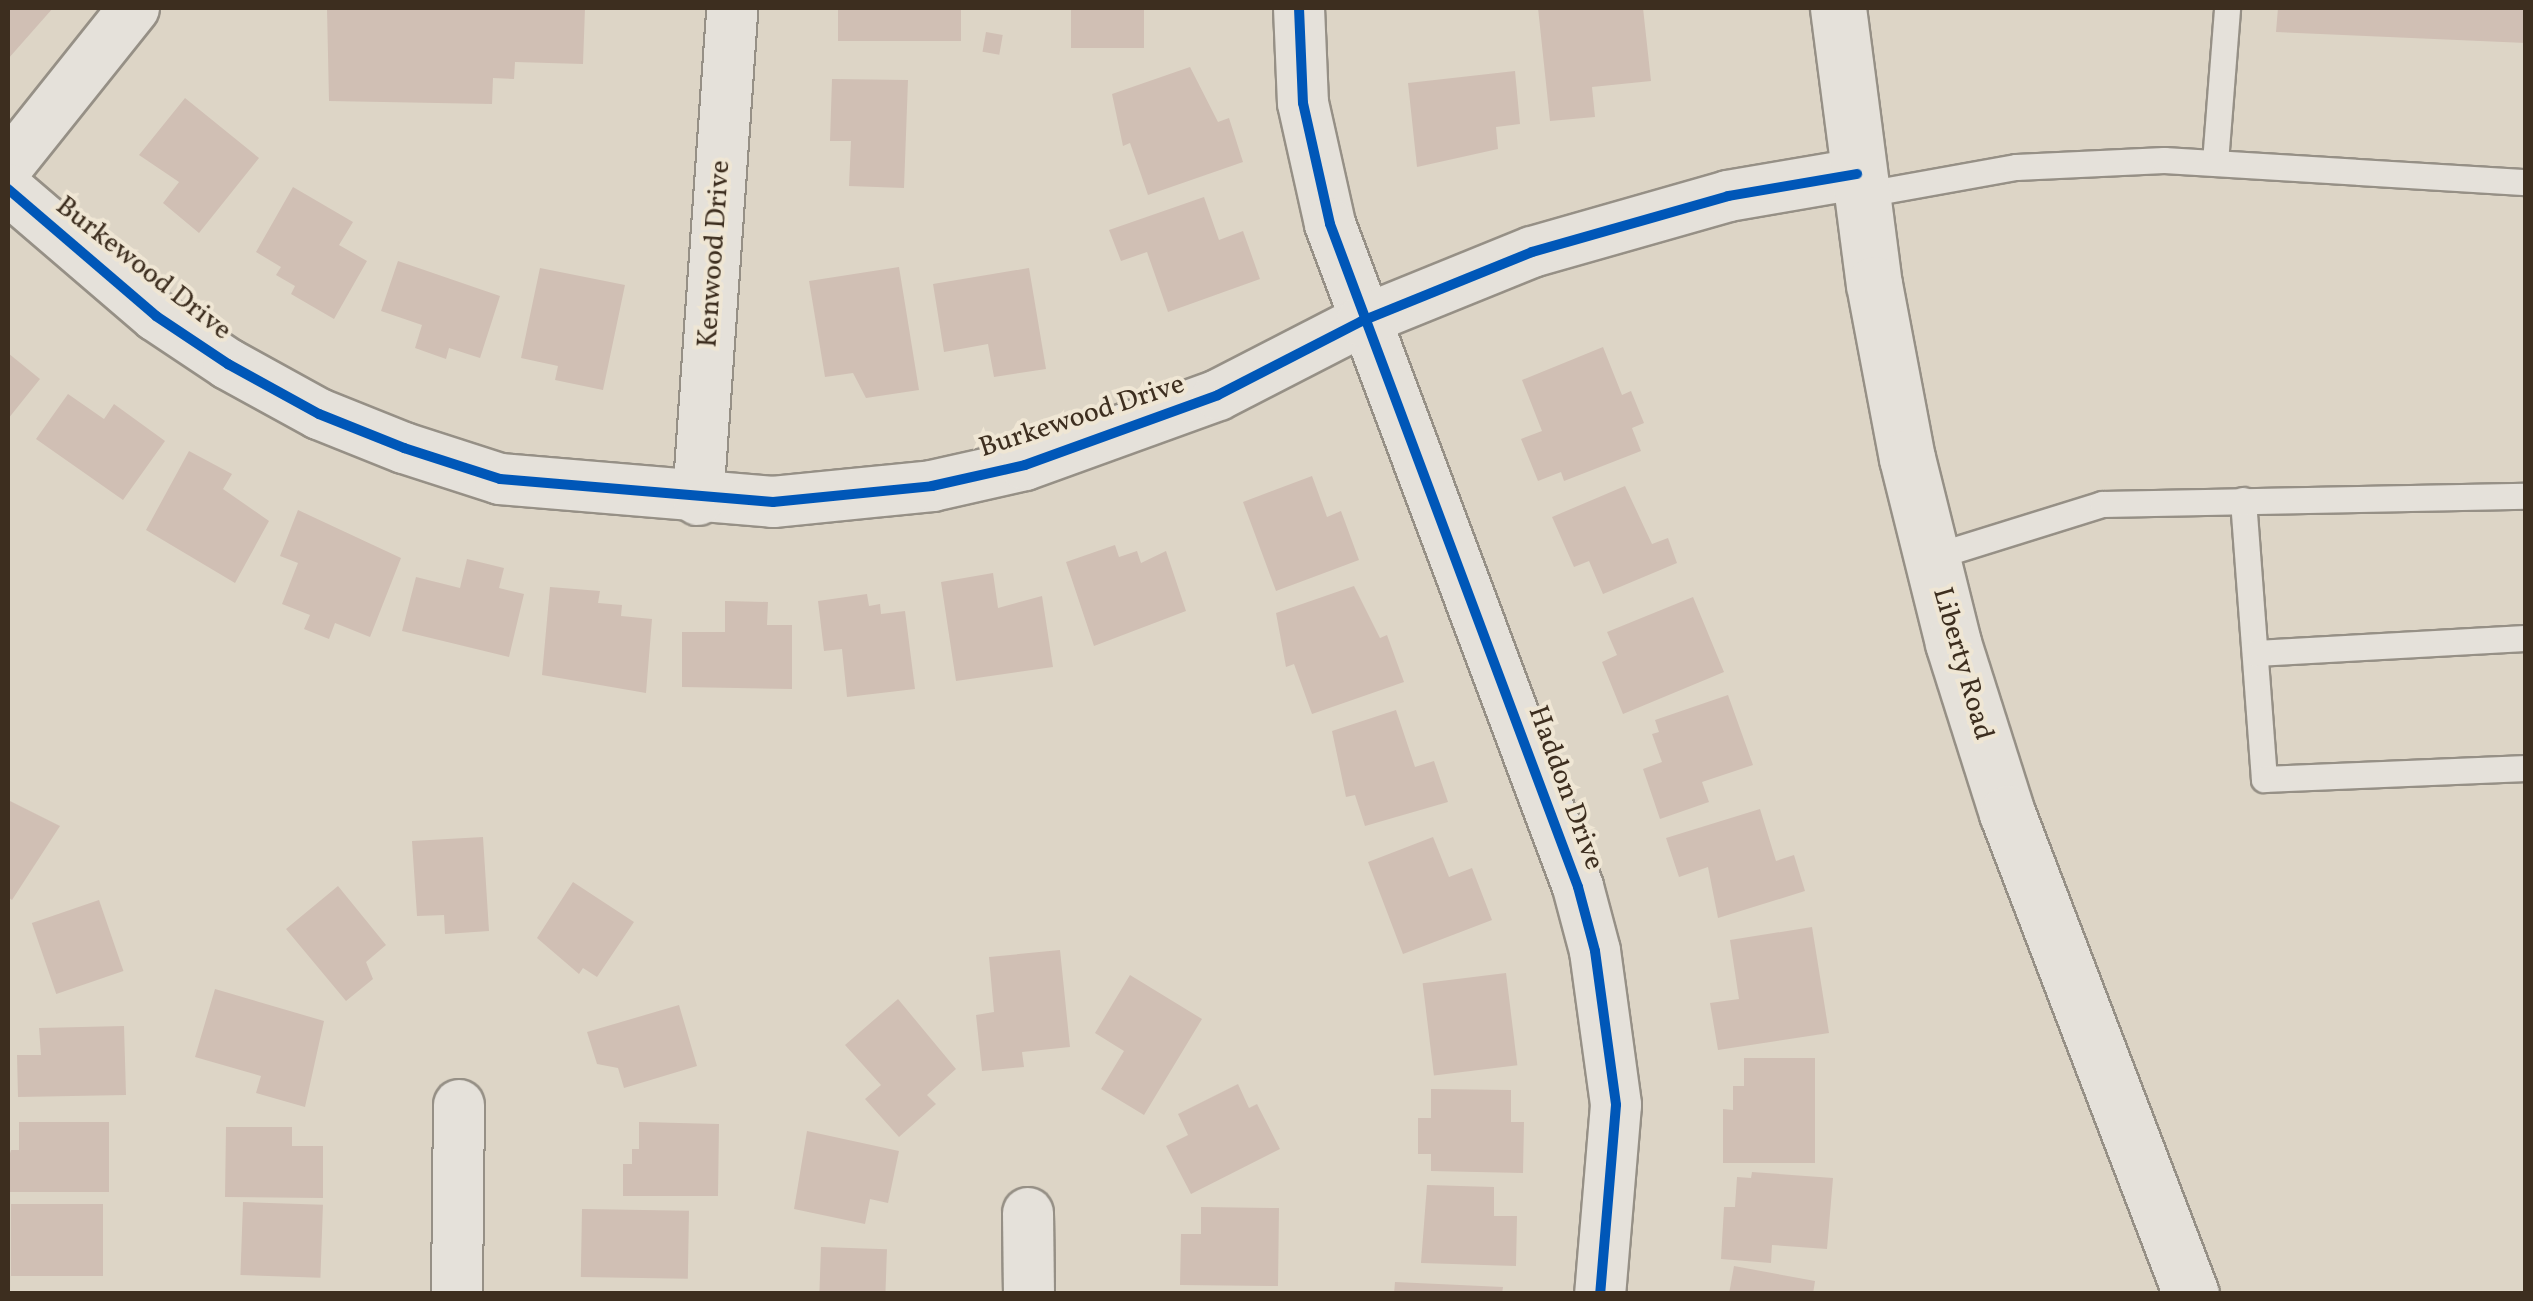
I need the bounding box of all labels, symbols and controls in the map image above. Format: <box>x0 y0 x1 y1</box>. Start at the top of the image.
street label: Kenwood Drive <box>692 159 738 349</box>
street label: Burkewood Drive <box>48 190 238 348</box>
street label: Burkewood Drive <box>975 368 1189 466</box>
street label: Liberty Road <box>1924 583 2000 745</box>
street label: Haddon Drive <box>1520 701 1610 875</box>

